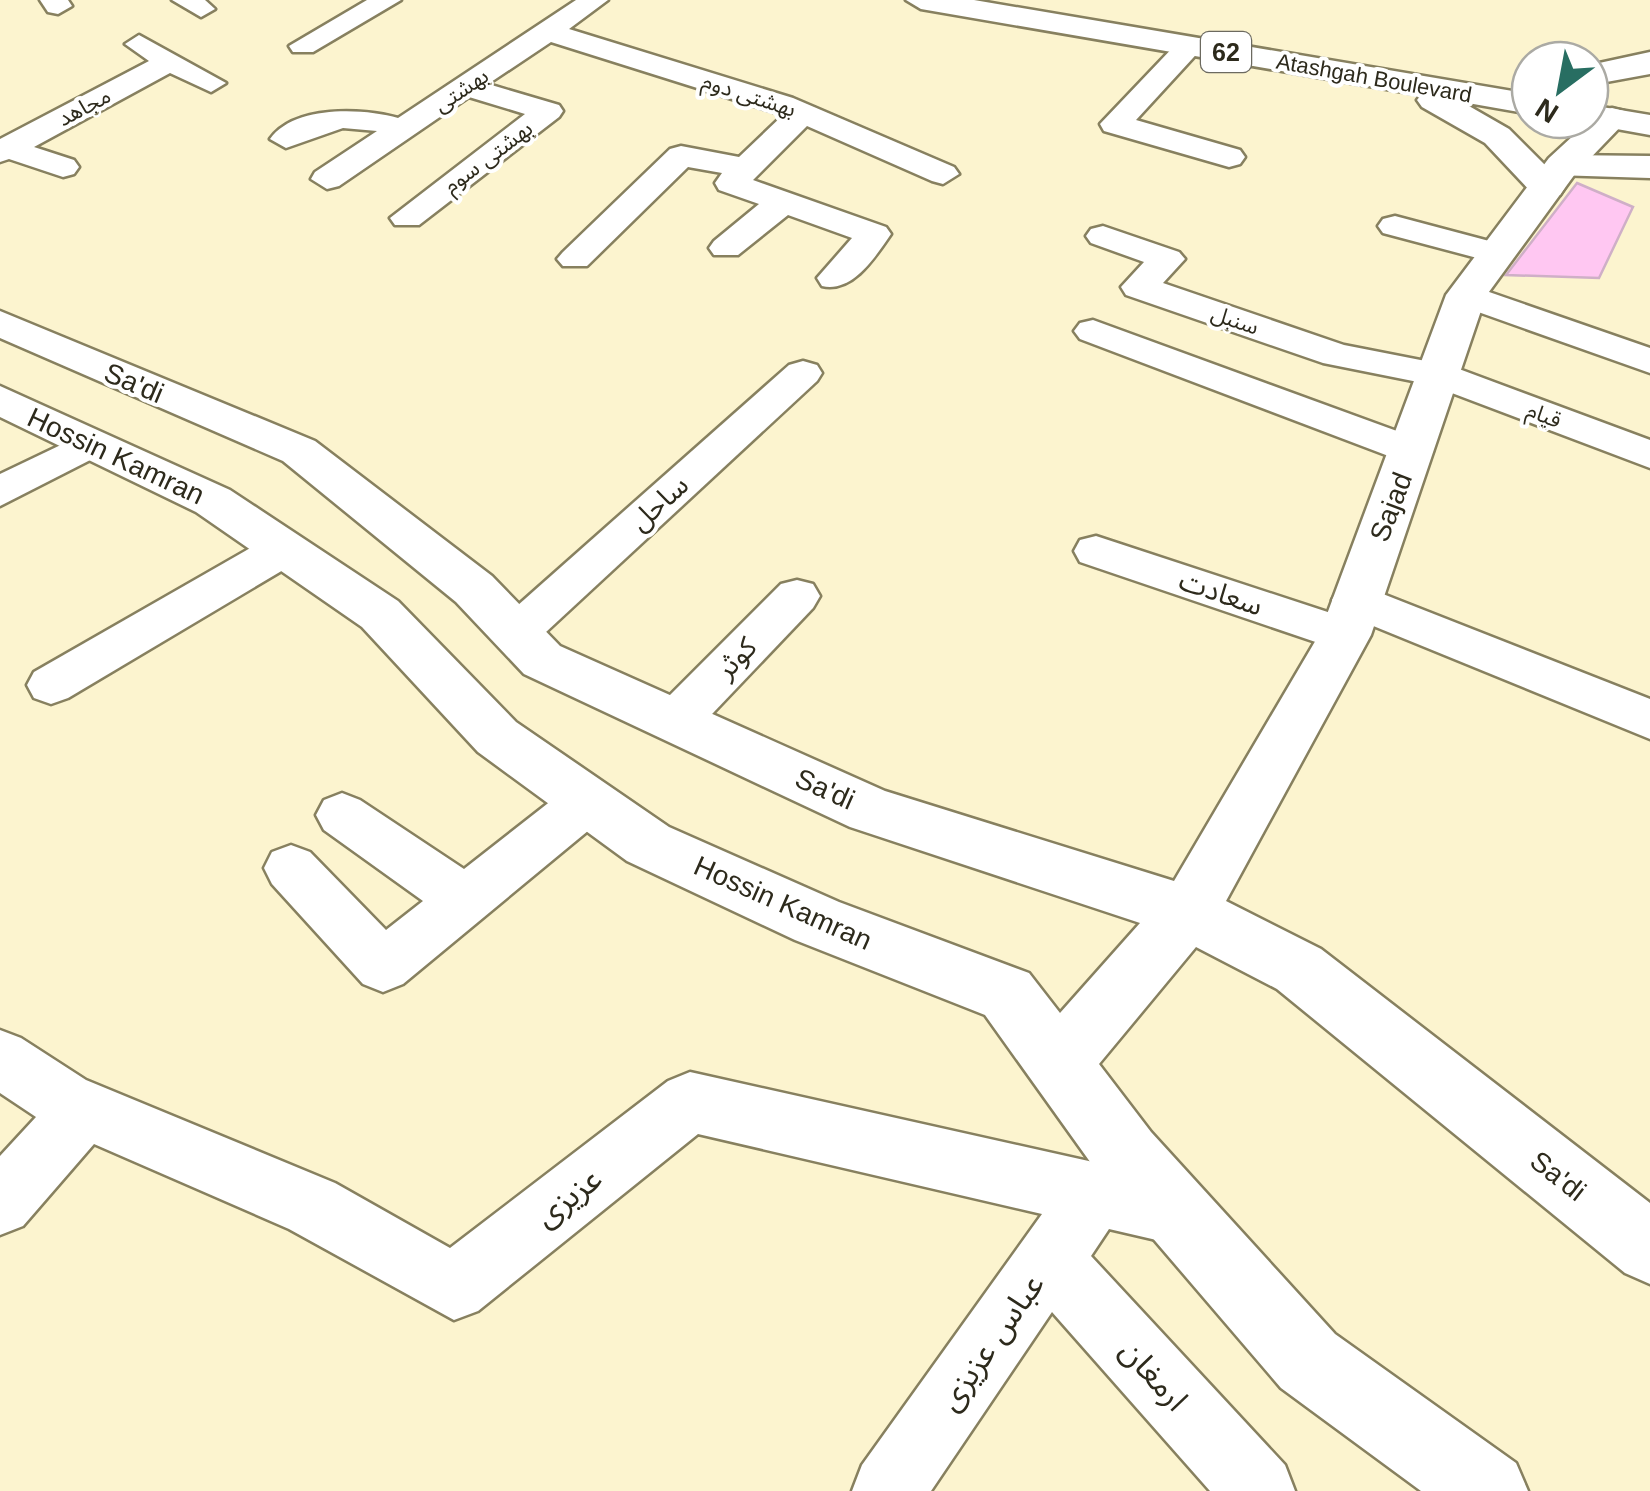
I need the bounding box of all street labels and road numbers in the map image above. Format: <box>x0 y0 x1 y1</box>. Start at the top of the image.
road number: 62 <box>1201 32 1251 72</box>
street label: Atashgah Boulevard <box>1274 48 1474 108</box>
street label: بهشتی <box>429 63 493 117</box>
street label: بهشتی دوم <box>698 68 799 126</box>
street label: مجاهد <box>53 83 115 131</box>
street label: بهشتی سوم <box>439 116 540 202</box>
street label: سنبل <box>1208 300 1262 340</box>
street label: Sa'di <box>100 357 168 409</box>
street label: قیام <box>1522 397 1565 437</box>
street label: Hossin Kamran <box>23 402 209 510</box>
street label: Sajad <box>1364 468 1418 546</box>
street label: ساحل <box>624 469 695 538</box>
street label: سعادت <box>1175 564 1267 622</box>
street label: کوثر <box>709 631 764 686</box>
street label: Sa'di <box>791 762 859 816</box>
street label: Hossin Kamran <box>689 850 877 956</box>
street label: Sa'di <box>1524 1145 1592 1207</box>
street label: عزیزی <box>528 1160 609 1235</box>
street label: عباس عزیزی <box>931 1267 1052 1418</box>
street label: ارمغان <box>1112 1332 1195 1418</box>

